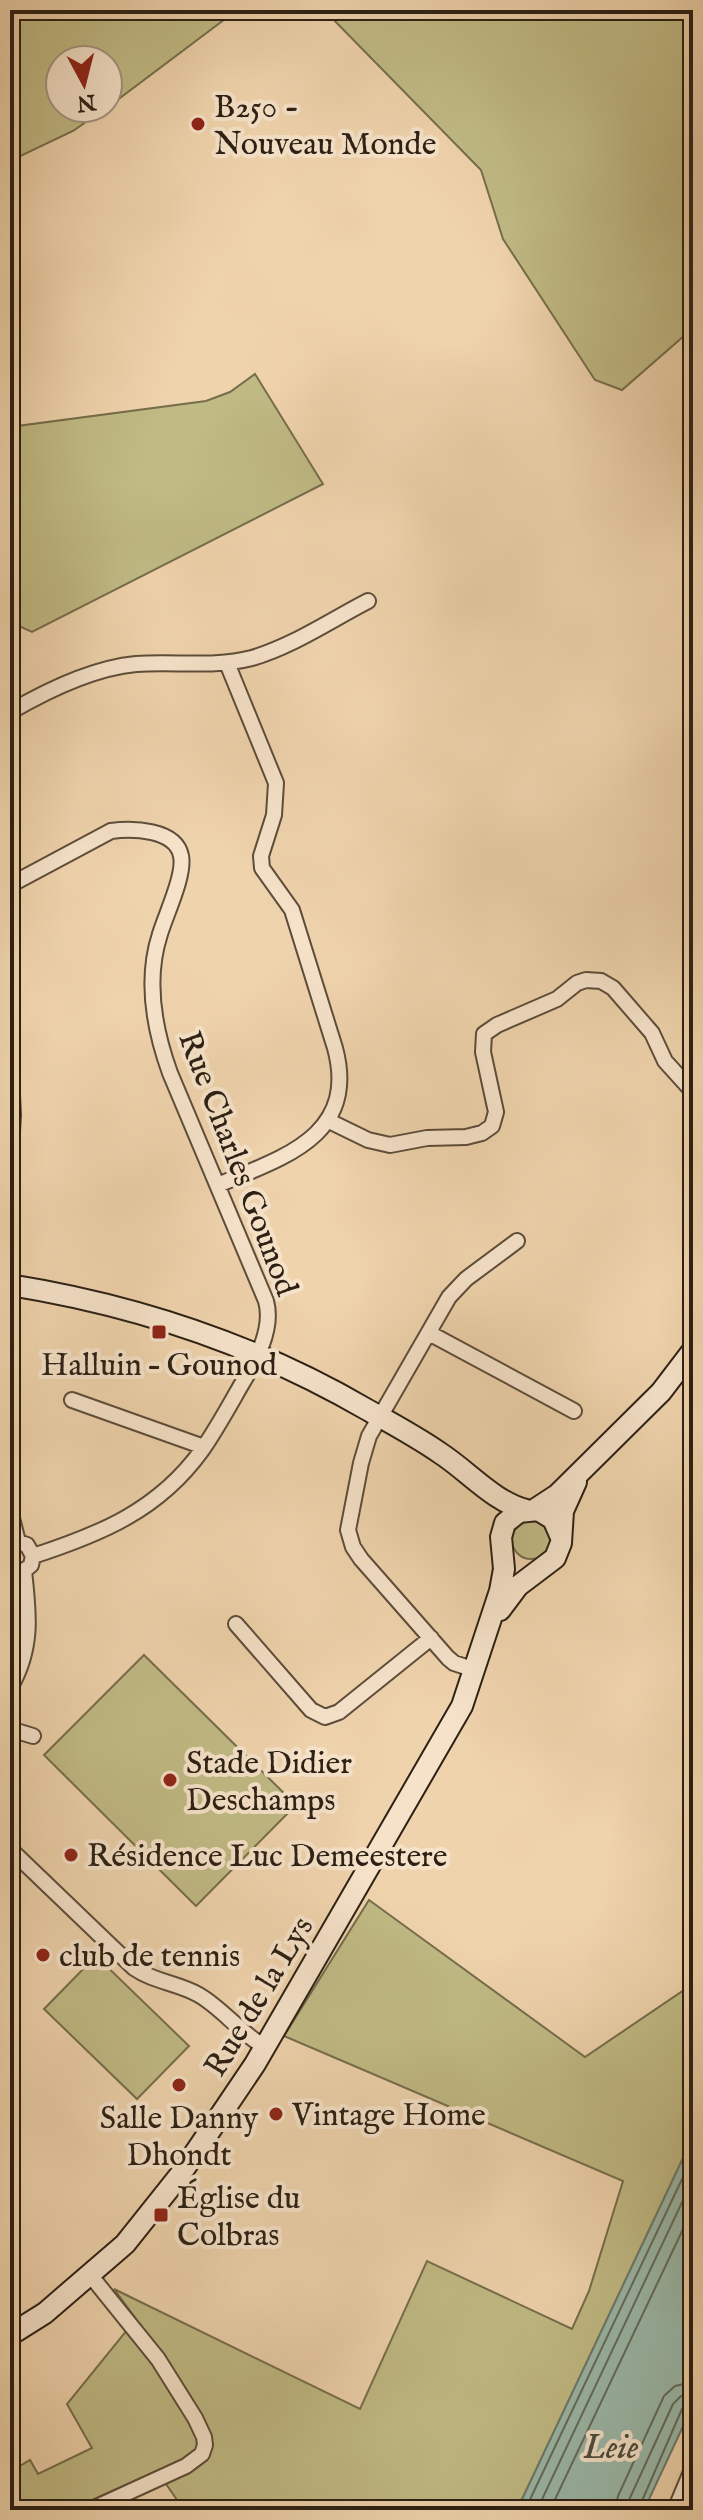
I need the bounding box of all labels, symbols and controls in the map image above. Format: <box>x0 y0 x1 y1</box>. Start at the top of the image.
north arrow <box>44 44 124 124</box>
text: N <box>75 87 98 117</box>
place label: B250 - Nouveau Monde <box>214 88 436 166</box>
marker: B250 - Nouveau Monde <box>189 115 207 133</box>
street label: Rue Charles Gounod <box>167 1026 306 1303</box>
marker: Halluin – Gounod <box>150 1323 168 1341</box>
place label: Halluin – Gounod <box>41 1346 278 1387</box>
place label: Stade Didier Deschamps <box>186 1744 352 1822</box>
marker: Stade Didier Deschamps <box>161 1771 179 1789</box>
place label: Résidence Luc Demeestere <box>87 1837 448 1878</box>
marker: Résidence Luc Demeestere <box>62 1846 80 1864</box>
street label: Rue de la Lys <box>196 1910 324 2085</box>
place label: club de tennis <box>59 1937 240 1978</box>
marker: club de tennis <box>34 1946 52 1964</box>
marker: Salle Danny Dhondt <box>170 2076 188 2094</box>
place label: Vintage Home <box>291 2096 486 2137</box>
place label: Salle Danny Dhondt <box>100 2099 258 2177</box>
marker: Vintage Home <box>267 2105 285 2123</box>
place label: Église du Colbras <box>177 2178 300 2257</box>
marker: Église du Colbras <box>152 2206 170 2224</box>
water label: Leie <box>583 2427 639 2470</box>

